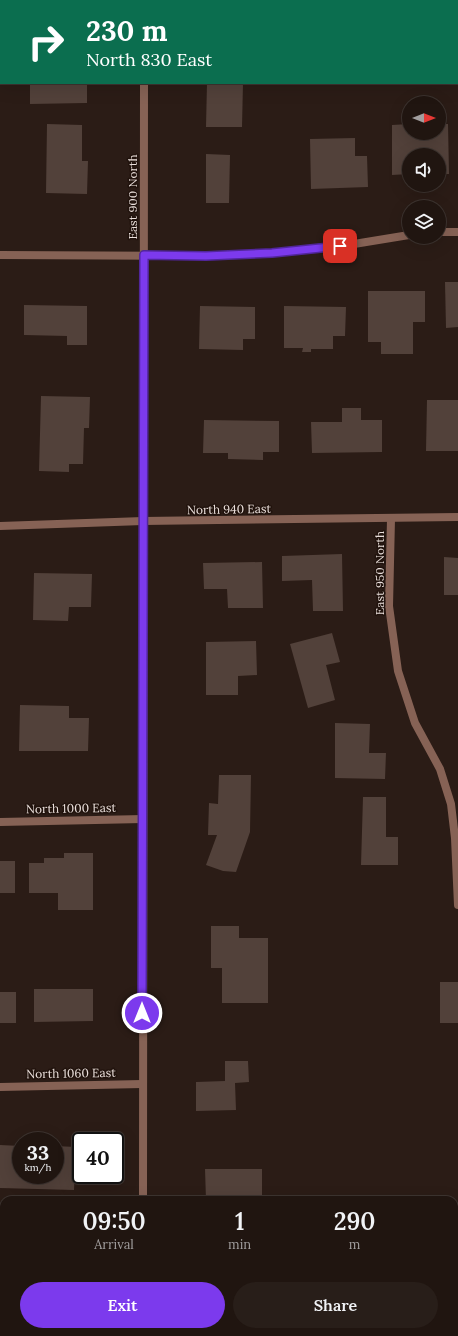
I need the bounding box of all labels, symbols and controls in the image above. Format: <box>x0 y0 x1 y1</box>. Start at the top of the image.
text: 230 m <box>86 13 168 49</box>
icon: right <box>20 16 72 68</box>
text: North 830 East <box>86 48 212 71</box>
north arrow <box>402 96 446 140</box>
map controls <box>402 96 446 244</box>
button: sound <box>402 148 446 192</box>
street label: East 900 North <box>125 154 140 240</box>
button: layers <box>402 200 446 244</box>
pin <box>323 229 357 263</box>
icon: arrive <box>329 235 351 257</box>
street label: North 940 East <box>187 501 272 517</box>
street label: East 950 North <box>372 531 387 615</box>
street label: North 1000 East <box>26 800 116 816</box>
position arrow <box>121 992 163 1034</box>
street label: North 1060 East <box>26 1065 116 1081</box>
speed limit sign: 40 <box>72 1132 124 1184</box>
text: 33 <box>27 1140 49 1165</box>
text: km/h <box>24 1161 52 1174</box>
text: 09:50 <box>82 1206 146 1237</box>
text: 1 <box>235 1206 244 1237</box>
text: 290 <box>334 1206 376 1237</box>
text: Arrival <box>94 1236 134 1253</box>
text: min <box>228 1236 251 1253</box>
text: m <box>349 1236 360 1253</box>
button: Exit <box>20 1282 225 1328</box>
button: Share <box>233 1282 438 1328</box>

